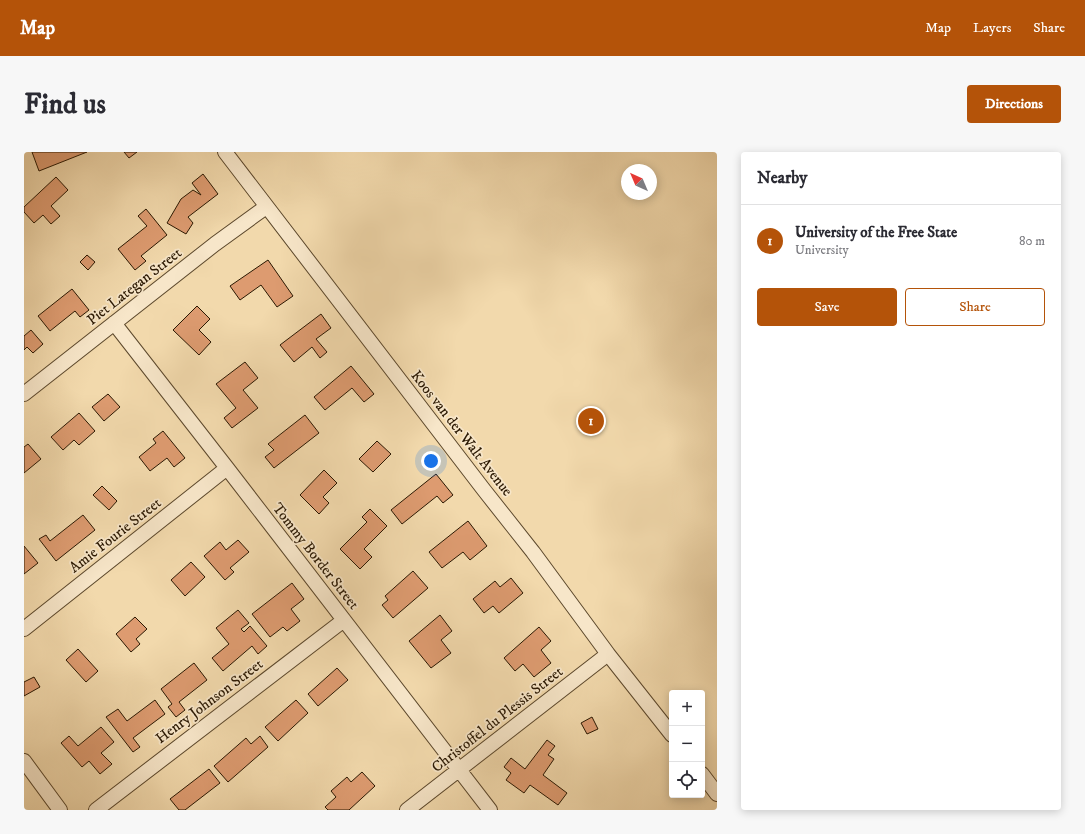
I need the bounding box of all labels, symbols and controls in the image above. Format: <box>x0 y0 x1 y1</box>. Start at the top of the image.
text: Map <box>20 17 55 40</box>
text: Map <box>925 19 951 37</box>
text: Layers <box>973 19 1011 37</box>
text: Share <box>1033 19 1065 37</box>
button: Directions <box>967 85 1061 123</box>
text: Find us <box>24 87 106 122</box>
north arrow <box>621 164 657 200</box>
text: Nearby <box>757 167 807 189</box>
text: University of the Free State <box>795 223 957 242</box>
text: 1 <box>768 233 772 249</box>
text: 80 m <box>1019 233 1045 249</box>
text: University <box>795 242 849 258</box>
street label: Piet Lategan Street <box>83 243 186 329</box>
button: Save <box>757 288 897 326</box>
button: Share <box>905 288 1045 326</box>
street label: Koos van der Walt Avenue <box>407 367 517 500</box>
pin: 1 <box>578 406 604 436</box>
your location <box>421 451 441 471</box>
street label: Amie Fourie Street <box>65 493 165 577</box>
street label: Tommy Border Street <box>268 499 363 614</box>
street label: Henry Johnson Street <box>152 655 267 748</box>
street label: Christoffel du Plessis Street <box>428 662 567 777</box>
map controls <box>669 690 705 798</box>
button: + <box>669 690 705 726</box>
button: − <box>669 726 705 762</box>
button: locate <box>669 762 705 798</box>

